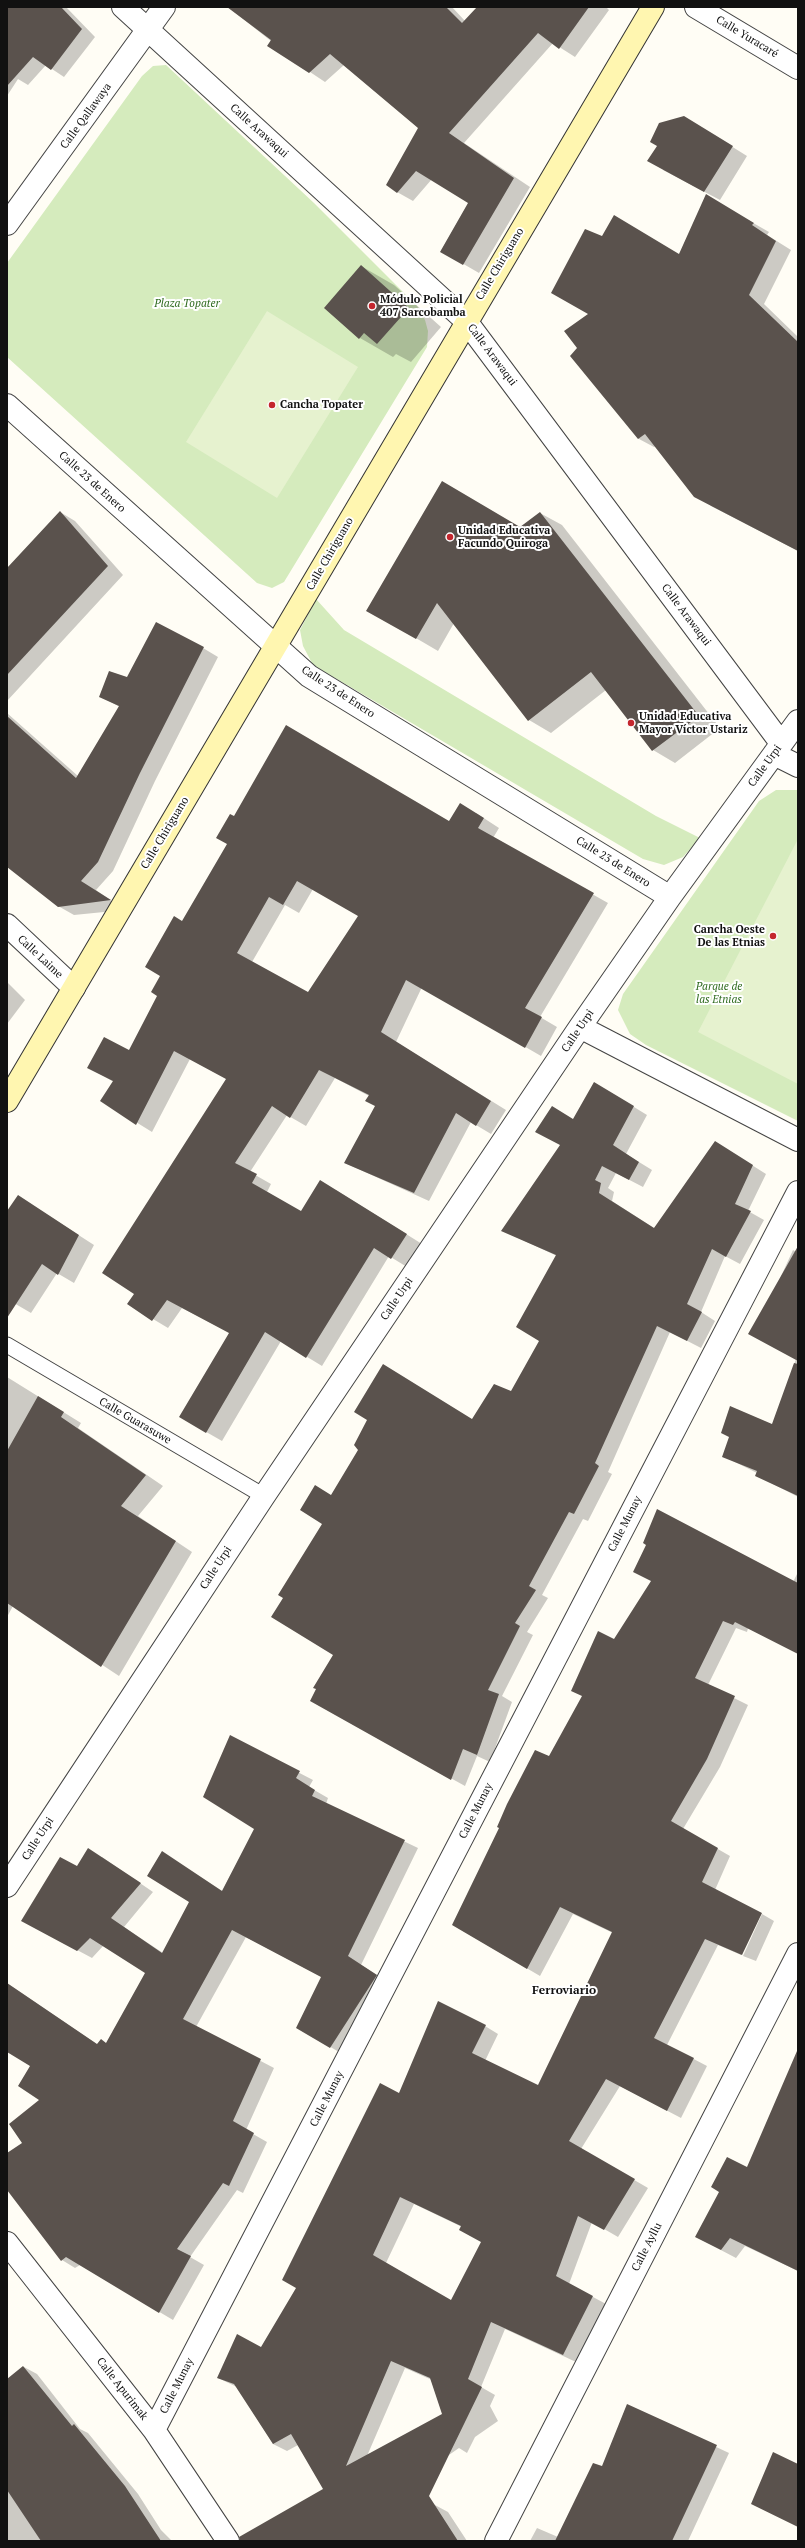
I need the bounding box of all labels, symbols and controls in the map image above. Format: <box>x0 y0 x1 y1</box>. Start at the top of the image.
street label: Calle Yuracaré <box>714 13 780 61</box>
street label: Calle Qallawaya <box>58 81 114 151</box>
street label: Calle Arawaqui <box>227 101 291 161</box>
street label: Calle Chiriguano <box>473 225 527 303</box>
place label: Módulo Policial 407 Sarcobamba <box>380 293 466 319</box>
park label: Plaza Topater <box>154 297 220 311</box>
marker: Módulo Policial 407 Sarcobamba <box>367 301 377 311</box>
street label: Calle Arawaqui <box>464 321 520 389</box>
place label: Cancha Topater <box>280 398 363 412</box>
marker: Cancha Topater <box>267 400 277 410</box>
street label: Calle 23 de Enero <box>56 449 128 515</box>
street label: Calle Chiriguano <box>304 515 356 593</box>
place label: Unidad Educativa Facundo Quiroga <box>458 524 550 550</box>
marker: Unidad Educativa Facundo Quiroga <box>445 532 455 542</box>
street label: Calle Arawaqui <box>658 581 714 649</box>
street label: Calle 23 de Enero <box>299 663 377 721</box>
place label: Unidad Educativa Mayor Víctor Ustariz <box>639 710 748 736</box>
marker: Unidad Educativa Mayor Víctor Ustariz <box>626 718 636 728</box>
street label: Calle Urpi <box>745 742 785 790</box>
street label: Calle Chiriguano <box>138 794 192 872</box>
street label: Calle 23 de Enero <box>573 834 653 890</box>
place label: Cancha Oeste De las Etnias <box>694 923 765 949</box>
marker: Cancha Oeste De las Etnias <box>768 931 778 941</box>
street label: Calle Laime <box>15 933 65 981</box>
park label: Parque de las Etnias <box>696 980 742 1006</box>
street label: Calle Urpi <box>559 1007 597 1055</box>
street label: Calle Urpi <box>378 1275 416 1323</box>
street label: Calle Guarasuwe <box>97 1395 173 1447</box>
street label: Calle Munay <box>605 1494 645 1554</box>
street label: Calle Urpi <box>197 1544 235 1592</box>
street label: Calle Munay <box>456 1781 496 1841</box>
street label: Calle Urpi <box>19 1815 57 1863</box>
district label: Ferroviario <box>532 1984 596 1998</box>
street label: Calle Munay <box>307 2069 347 2129</box>
street label: Calle Ayllu <box>629 2221 665 2273</box>
street label: Calle Apurimak <box>93 2355 151 2423</box>
street label: Calle Munay <box>157 2356 197 2416</box>

